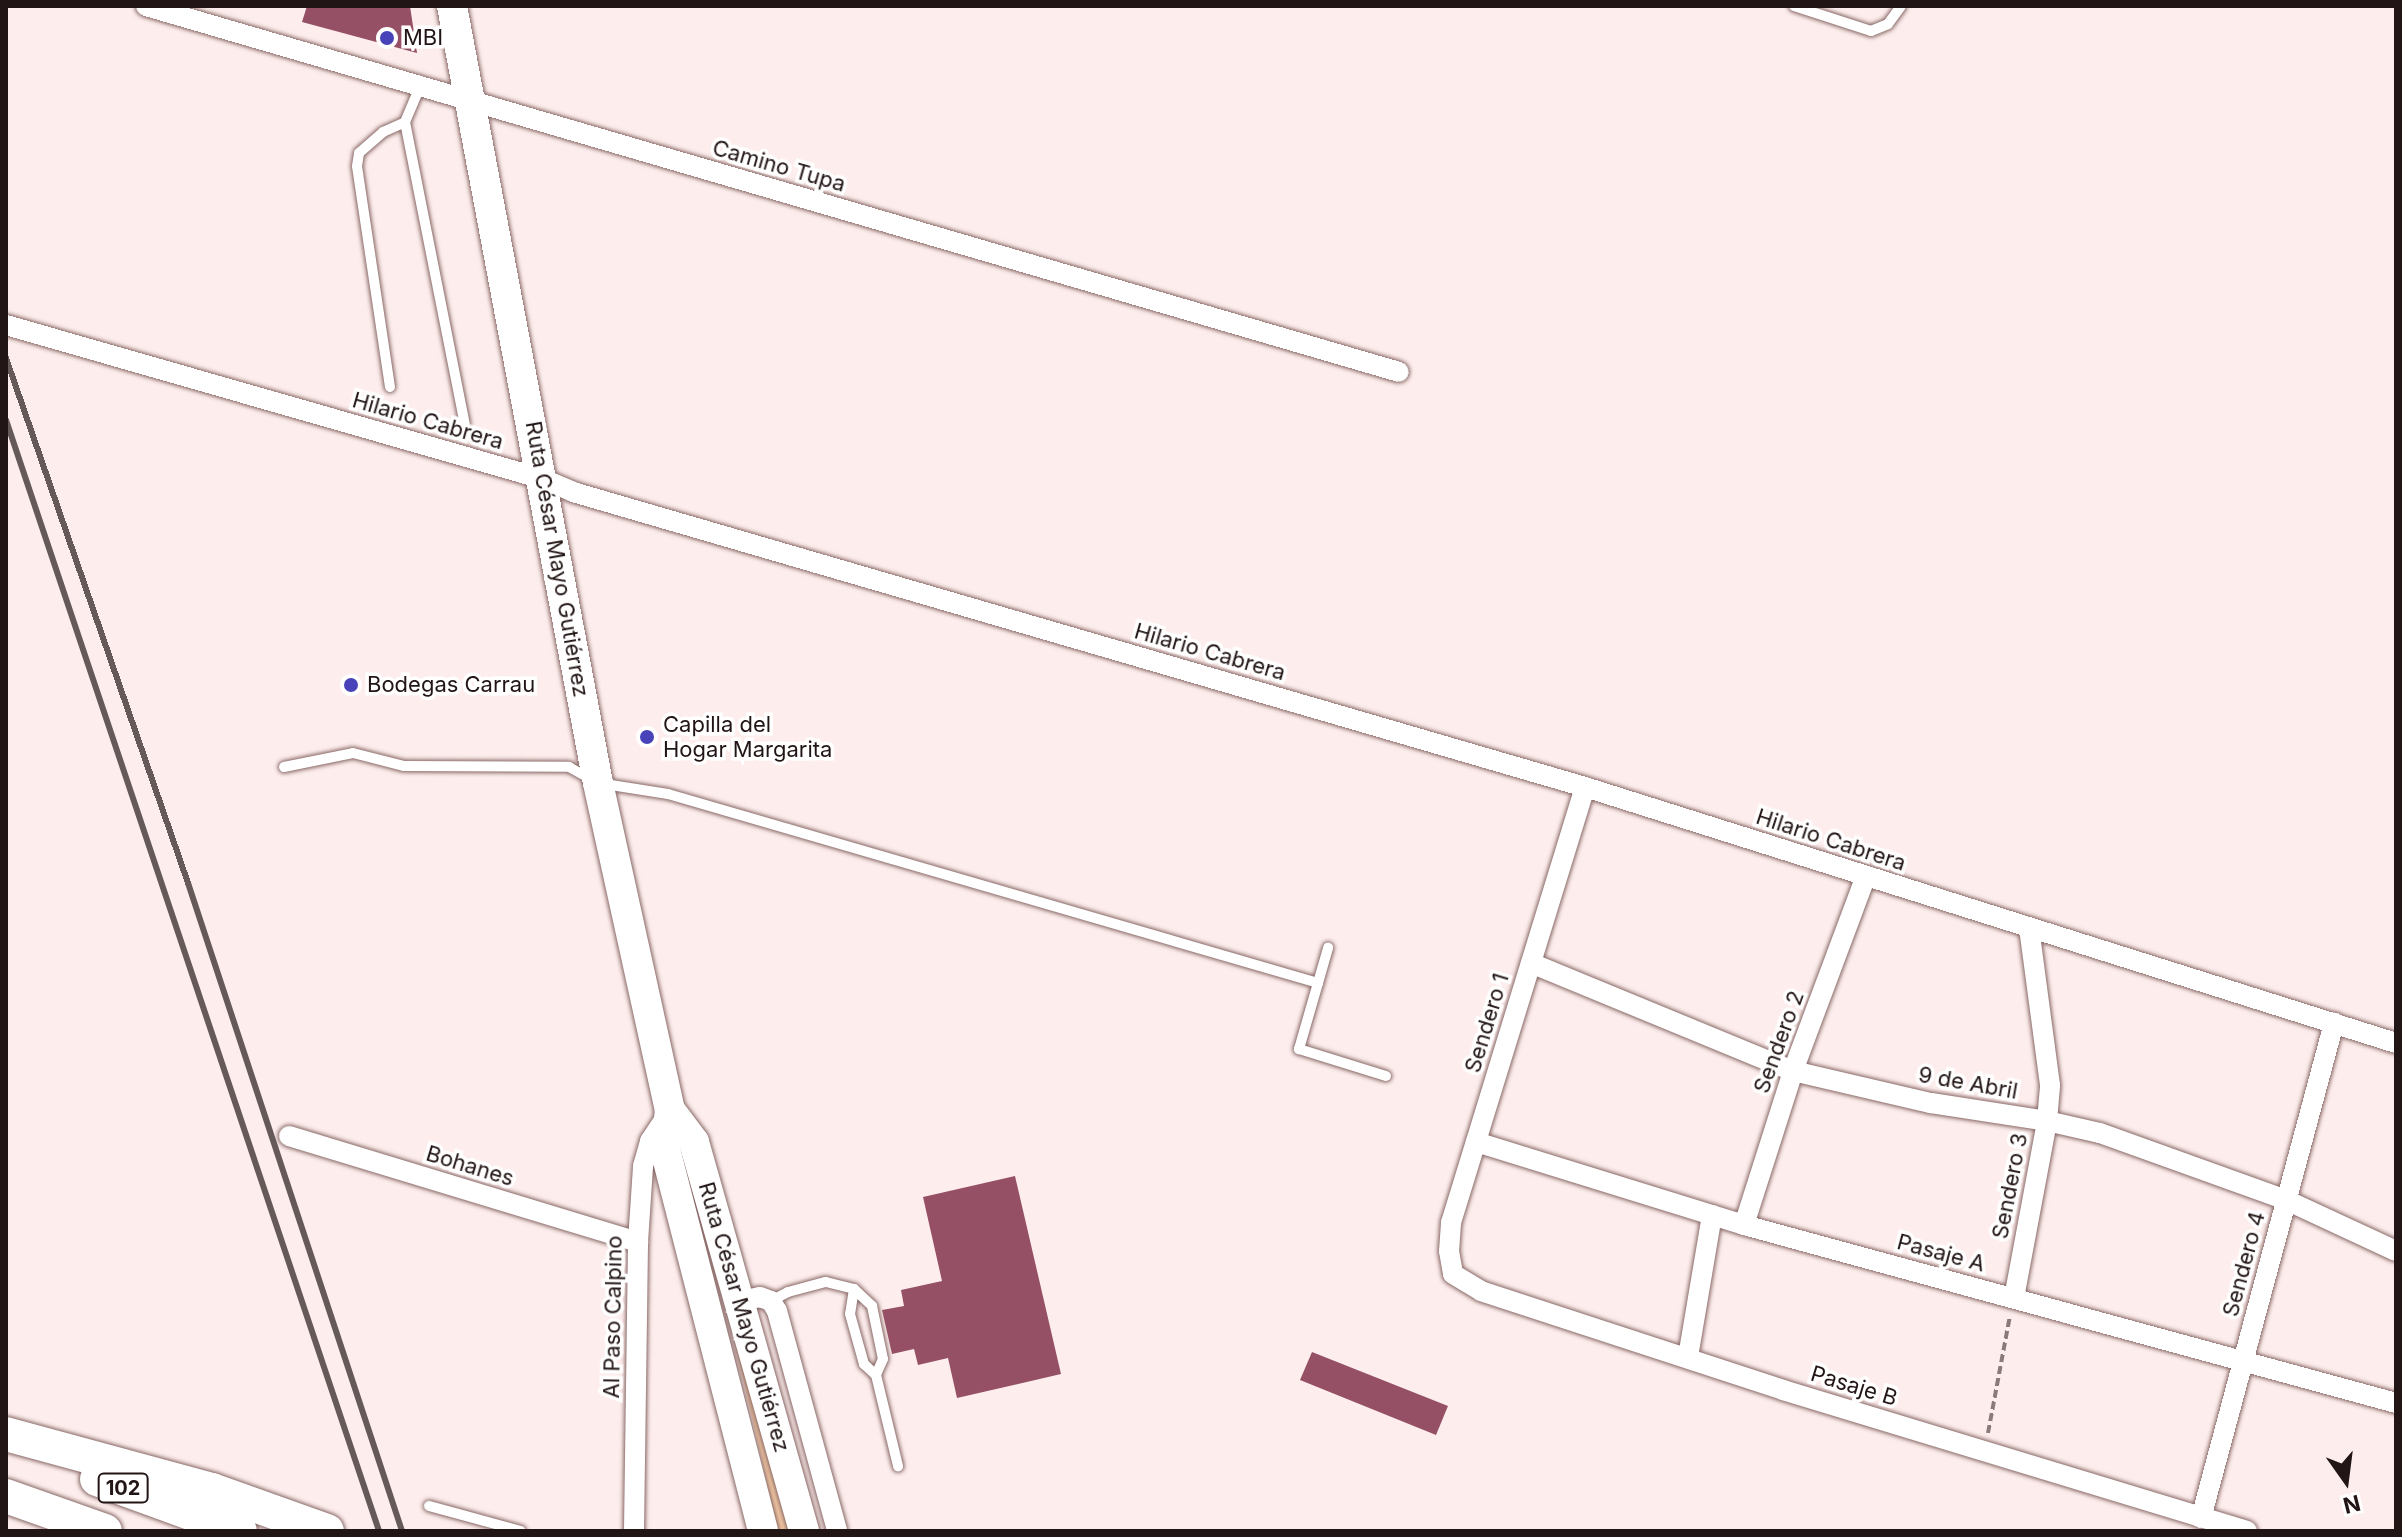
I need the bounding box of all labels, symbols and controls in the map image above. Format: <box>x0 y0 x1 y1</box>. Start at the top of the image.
place label: MBI <box>403 25 443 51</box>
marker: MBI <box>378 29 396 47</box>
street label: Camino Tupa <box>710 134 848 198</box>
street label: Hilario Cabrera <box>349 387 507 455</box>
street label: Ruta César Mayo Gutiérrez <box>520 419 594 699</box>
street label: Hilario Cabrera <box>1131 618 1289 686</box>
place label: Bodegas Carrau <box>367 672 535 698</box>
marker: Bodegas Carrau <box>342 676 360 694</box>
place label: Capilla del Hogar Margarita <box>663 711 832 762</box>
marker: Capilla del Hogar Margarita <box>638 728 656 746</box>
street label: Hilario Cabrera <box>1753 803 1909 877</box>
street label: Sendero 1 <box>1459 970 1515 1076</box>
street label: Sendero 2 <box>1748 987 1810 1097</box>
street label: 9 de Abril <box>1916 1061 2020 1105</box>
street label: Sendero 3 <box>1987 1131 2033 1241</box>
street label: Bohanes <box>423 1140 517 1192</box>
street label: Ruta César Mayo Gutiérrez <box>693 1179 795 1455</box>
street label: Sendero 4 <box>2217 1209 2271 1319</box>
street label: Pasaje A <box>1894 1229 1988 1277</box>
street label: Al Paso Calpino <box>598 1235 628 1399</box>
street label: Pasaje B <box>1808 1360 1900 1412</box>
north arrow <box>2306 1441 2386 1521</box>
road number: 102 <box>97 1472 149 1504</box>
text: N <box>2341 1490 2363 1519</box>

